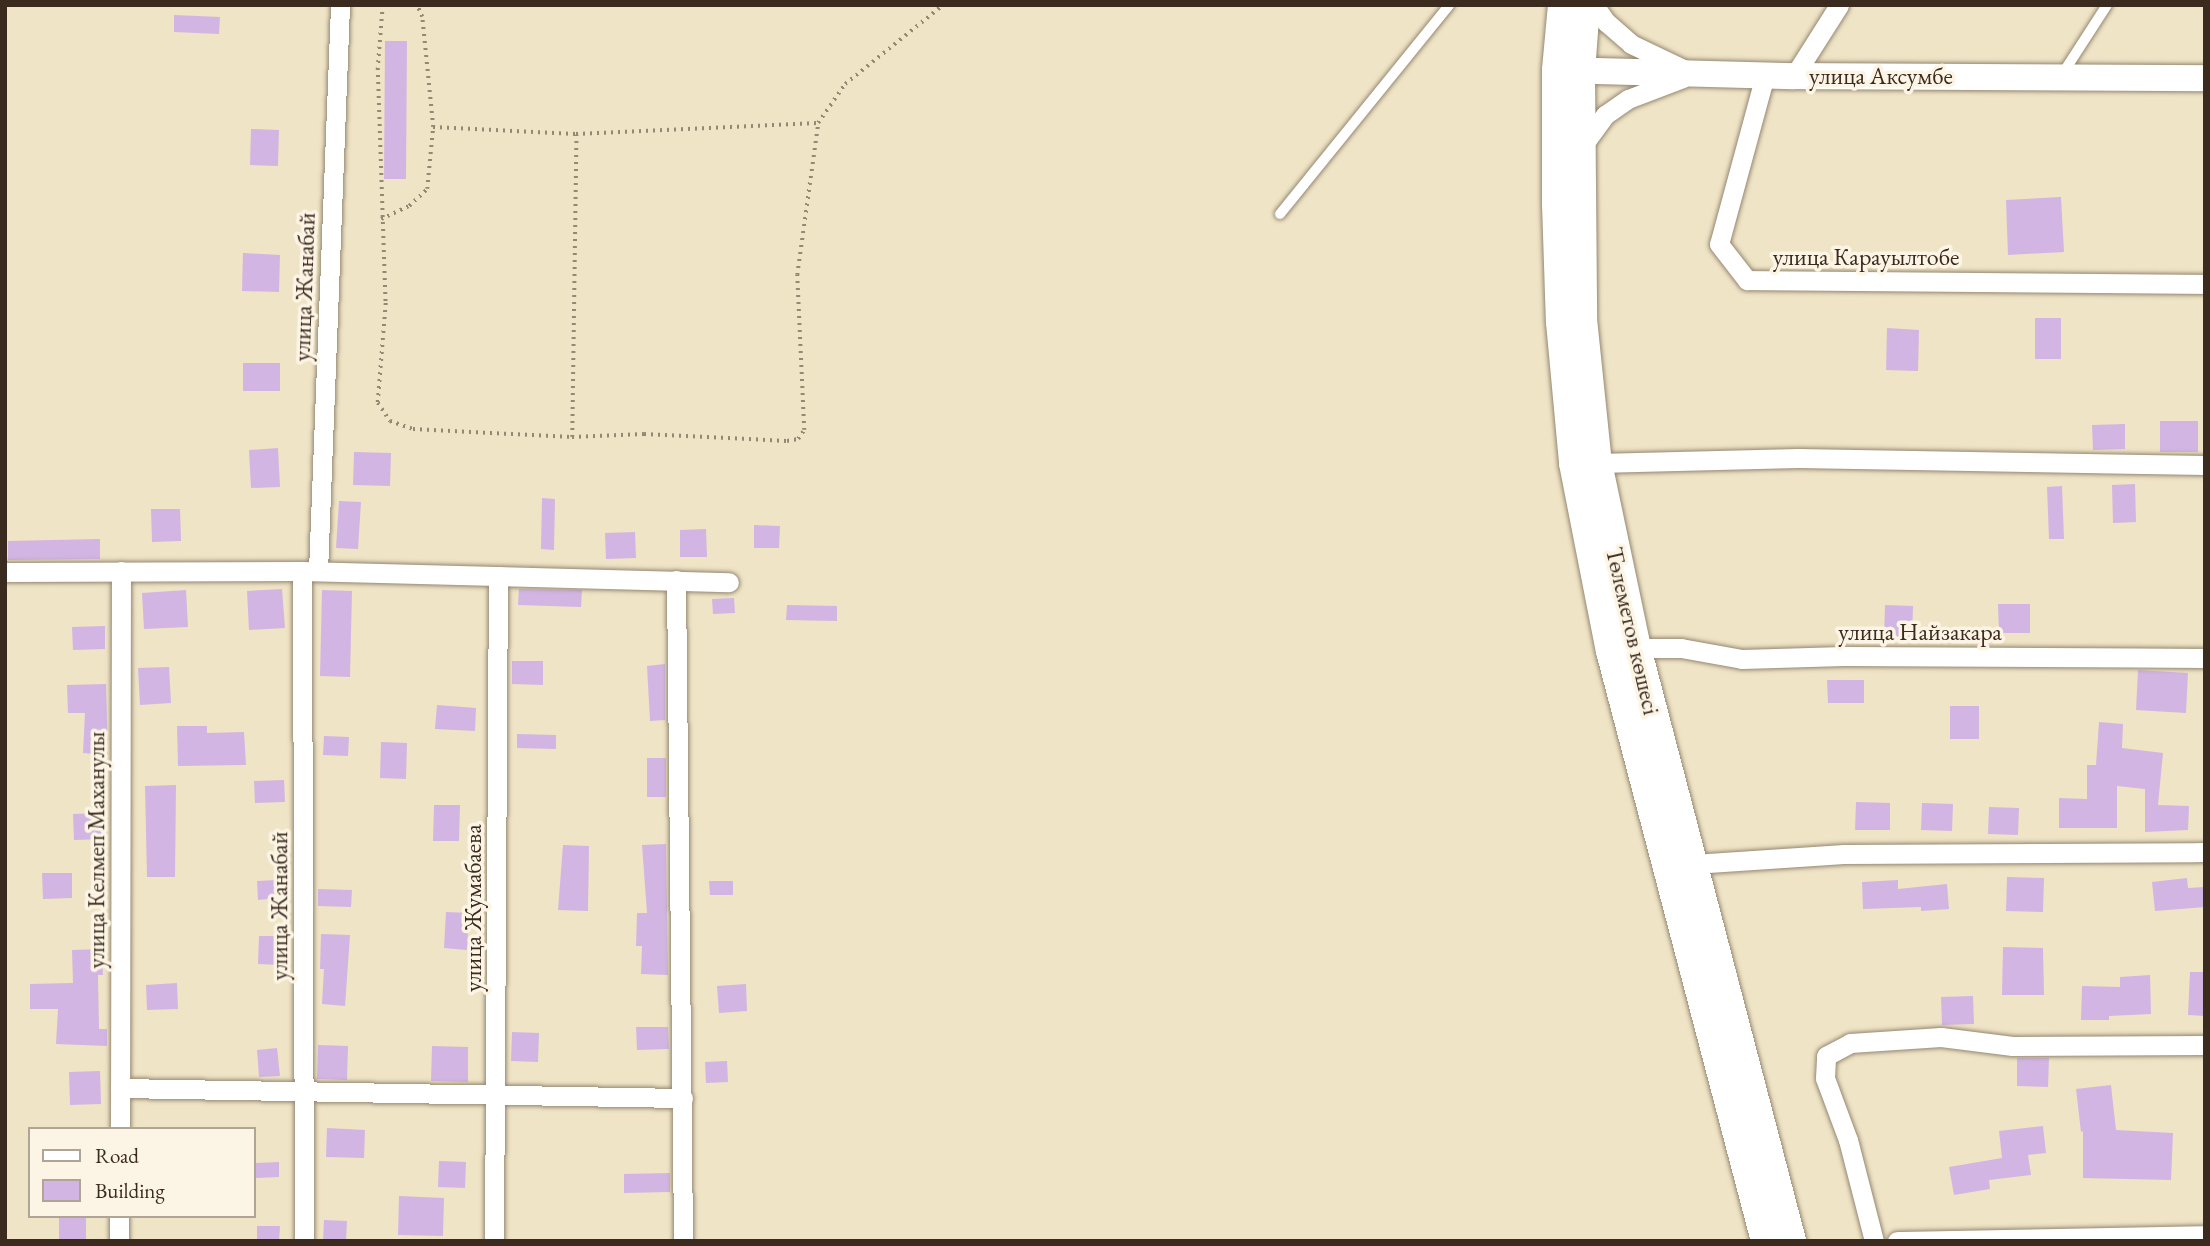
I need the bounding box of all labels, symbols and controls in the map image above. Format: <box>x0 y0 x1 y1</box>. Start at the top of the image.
street label: улица Аксумбе <box>1809 62 1953 90</box>
street label: улица Жанабай <box>287 212 321 362</box>
street label: улица Карауылтобе <box>1773 243 1959 271</box>
street label: Төлеметов көшесі <box>1600 544 1666 718</box>
street label: улица Найзакара <box>1838 618 2002 646</box>
street label: улица Келмеп Маханулы <box>82 731 110 969</box>
street label: улица Жумабаева <box>459 824 487 992</box>
street label: улица Жанабай <box>265 832 293 980</box>
legend <box>28 1127 256 1218</box>
text: Road <box>95 1142 139 1169</box>
text: Building <box>95 1177 165 1204</box>

